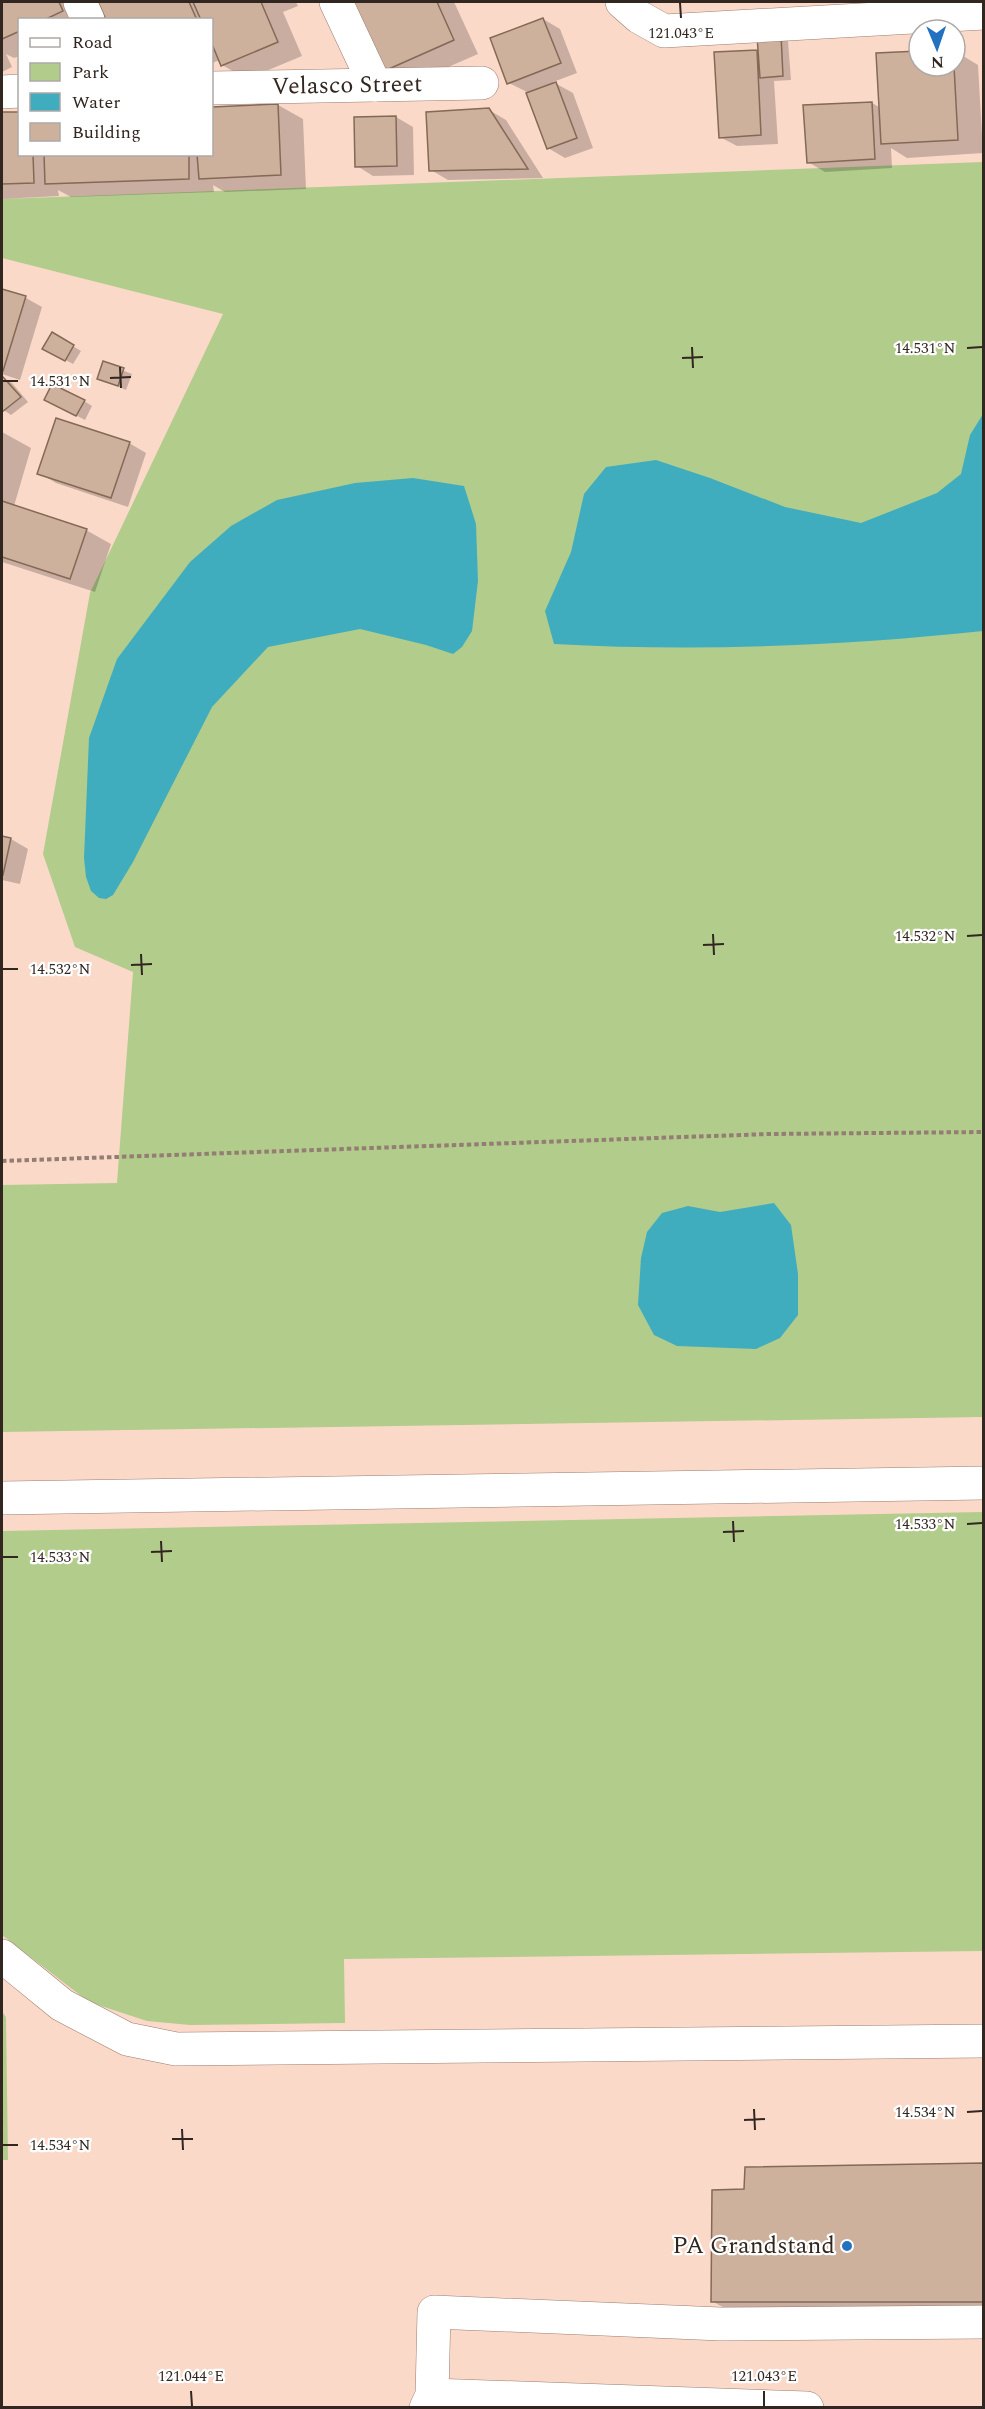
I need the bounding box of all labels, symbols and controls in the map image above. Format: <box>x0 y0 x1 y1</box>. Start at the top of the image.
legend <box>18 18 213 156</box>
north arrow <box>907 18 967 78</box>
text: 121.043°E <box>648 22 714 45</box>
text: Road <box>72 29 113 56</box>
text: N <box>931 50 944 74</box>
text: Park <box>72 59 109 86</box>
street label: Velasco Street <box>271 66 423 105</box>
text: Water <box>72 89 120 116</box>
text: Building <box>72 119 141 146</box>
text: 14.531°N <box>895 337 955 360</box>
text: 14.531°N <box>30 370 90 393</box>
text: 14.532°N <box>895 925 955 948</box>
text: 14.532°N <box>30 958 90 981</box>
text: 14.533°N <box>895 1513 955 1536</box>
text: 14.533°N <box>30 1546 90 1569</box>
text: 14.534°N <box>895 2101 955 2124</box>
text: 14.534°N <box>30 2134 90 2157</box>
place label: PA Grandstand <box>673 2228 835 2264</box>
marker: PA Grandstand <box>840 2239 854 2253</box>
text: 121.044°E <box>158 2365 224 2388</box>
text: 121.043°E <box>731 2365 797 2388</box>

